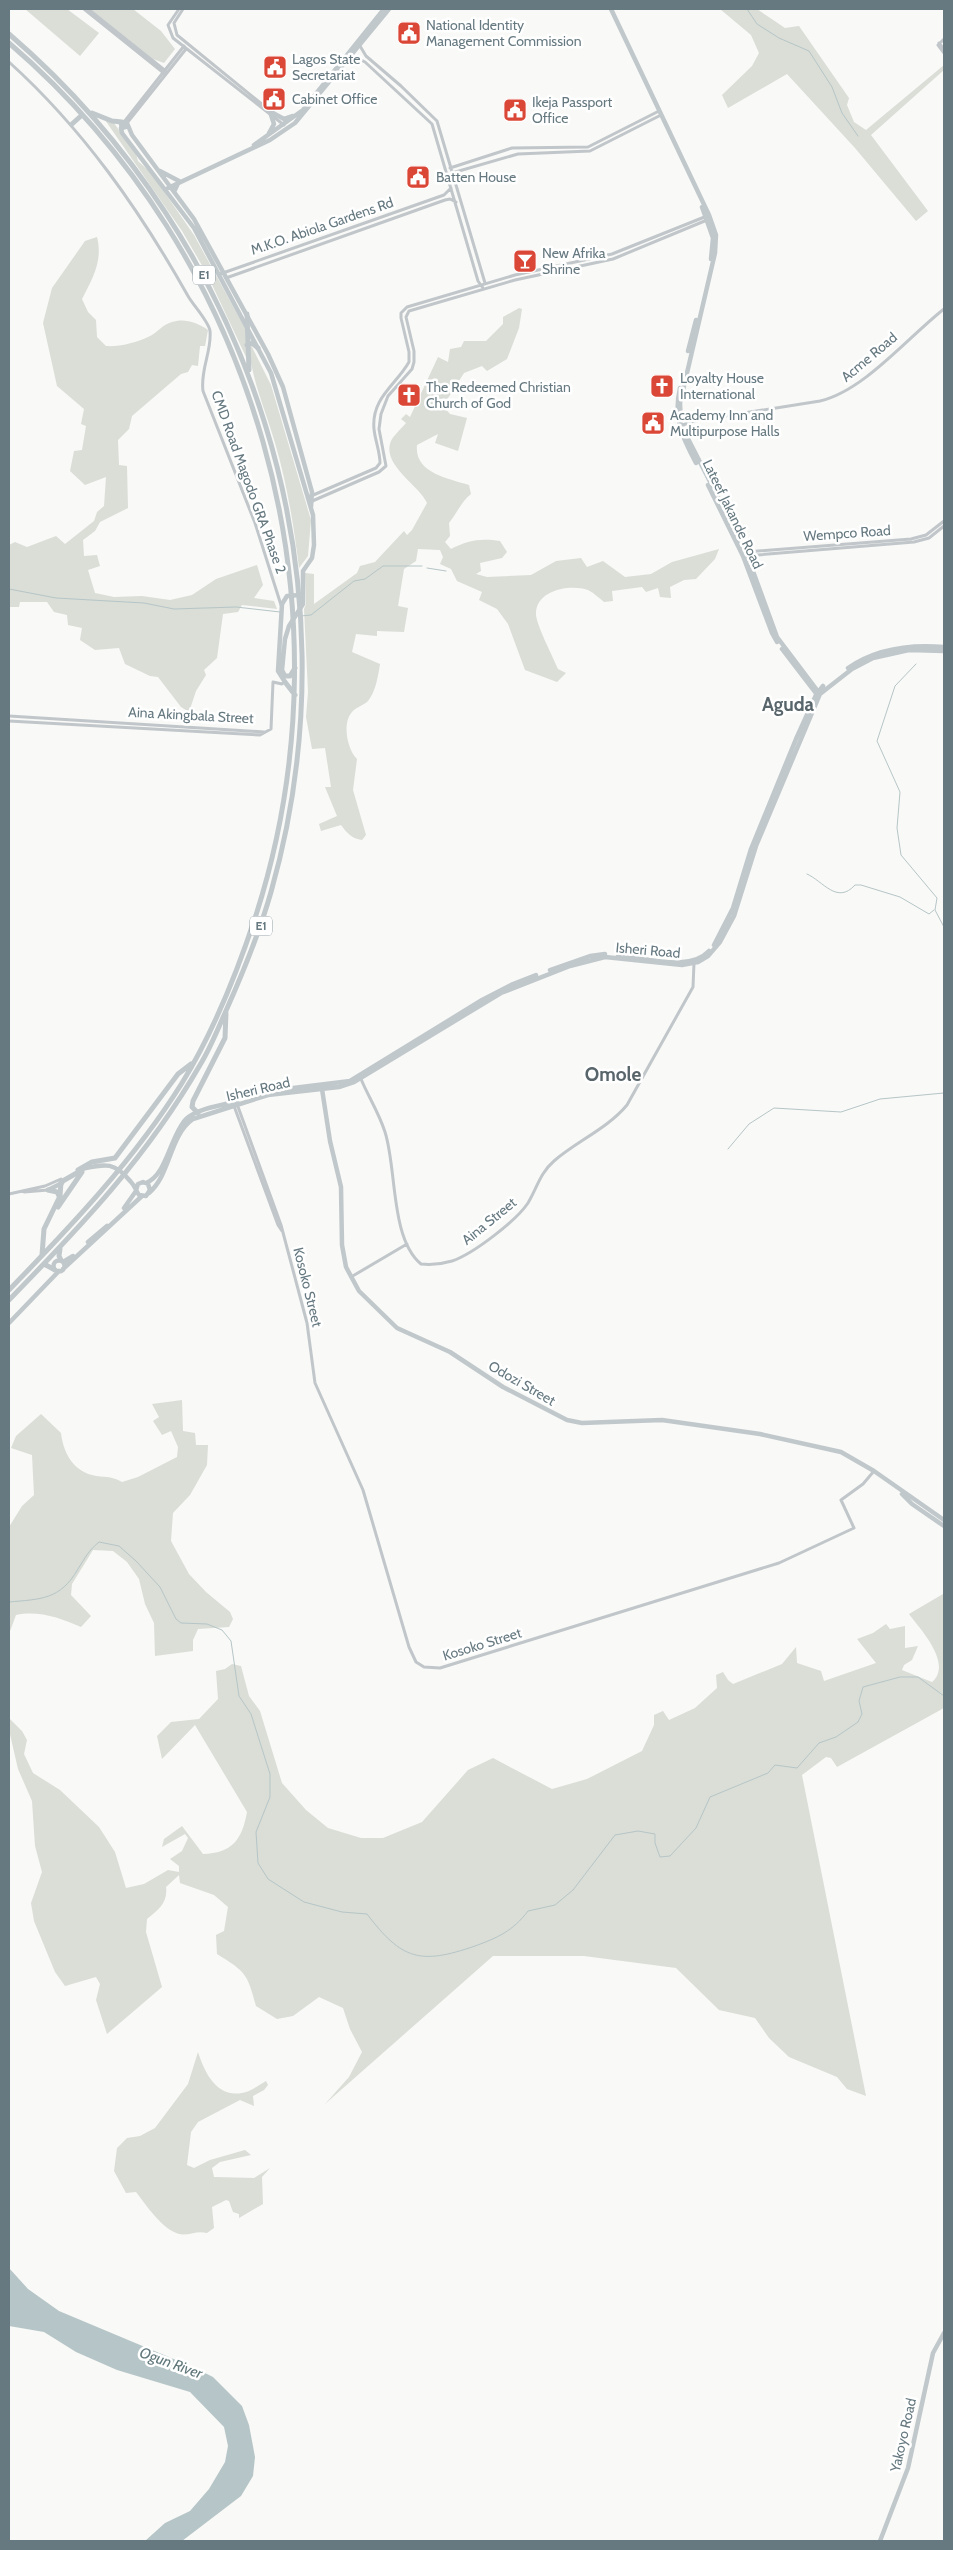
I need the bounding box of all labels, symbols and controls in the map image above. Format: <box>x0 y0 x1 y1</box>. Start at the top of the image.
place label: National Identity Management Commission <box>426 16 582 50</box>
public building icon: National Identity Management Commission <box>396 20 422 46</box>
place label: Lagos State Secretariat <box>292 50 360 84</box>
public building icon: Lagos State Secretariat <box>262 54 288 80</box>
public building icon: Cabinet Office <box>261 86 287 112</box>
place label: Cabinet Office <box>292 90 377 108</box>
place label: Ikeja Passport Office <box>532 93 612 127</box>
public building icon: Ikeja Passport Office <box>502 97 528 123</box>
public building icon: Batten House <box>405 164 431 190</box>
place label: Batten House <box>436 168 516 186</box>
street label: M.K.O. Abiola Gardens Rd <box>248 193 396 259</box>
place label: New Afrika Shrine <box>542 244 606 278</box>
bar icon: New Afrika Shrine <box>512 248 538 274</box>
road number: E1 <box>193 266 215 284</box>
street label: Acme Road <box>837 328 901 386</box>
place label: Loyalty House International <box>680 369 764 403</box>
church icon: Loyalty House International <box>649 373 675 399</box>
place label: The Redeemed Christian Church of God <box>426 378 571 412</box>
church icon: The Redeemed Christian Church of God <box>396 382 422 408</box>
street label: CMD Road Magodo GRA Phase 2 <box>207 388 291 576</box>
place label: Academy Inn and Multipurpose Halls <box>670 406 780 440</box>
public building icon: Academy Inn and Multipurpose Halls <box>640 410 666 436</box>
street label: Lateef Jakande Road <box>699 456 767 572</box>
street label: Wempco Road <box>803 521 891 545</box>
district label: Aguda <box>762 693 815 716</box>
street label: Aina Akingbala Street <box>128 703 254 727</box>
road number: E1 <box>250 916 272 936</box>
street label: Isheri Road <box>615 938 681 962</box>
district label: Omole <box>585 1063 641 1086</box>
street label: Isheri Road <box>224 1073 292 1105</box>
street label: Aina Street <box>458 1193 520 1249</box>
street label: Kosoko Street <box>289 1245 327 1329</box>
street label: Odozi Street <box>485 1357 559 1410</box>
street label: Kosoko Street <box>440 1623 524 1665</box>
water label: Ogun River <box>137 2343 206 2383</box>
street label: Yakoyo Road <box>886 2396 920 2475</box>

